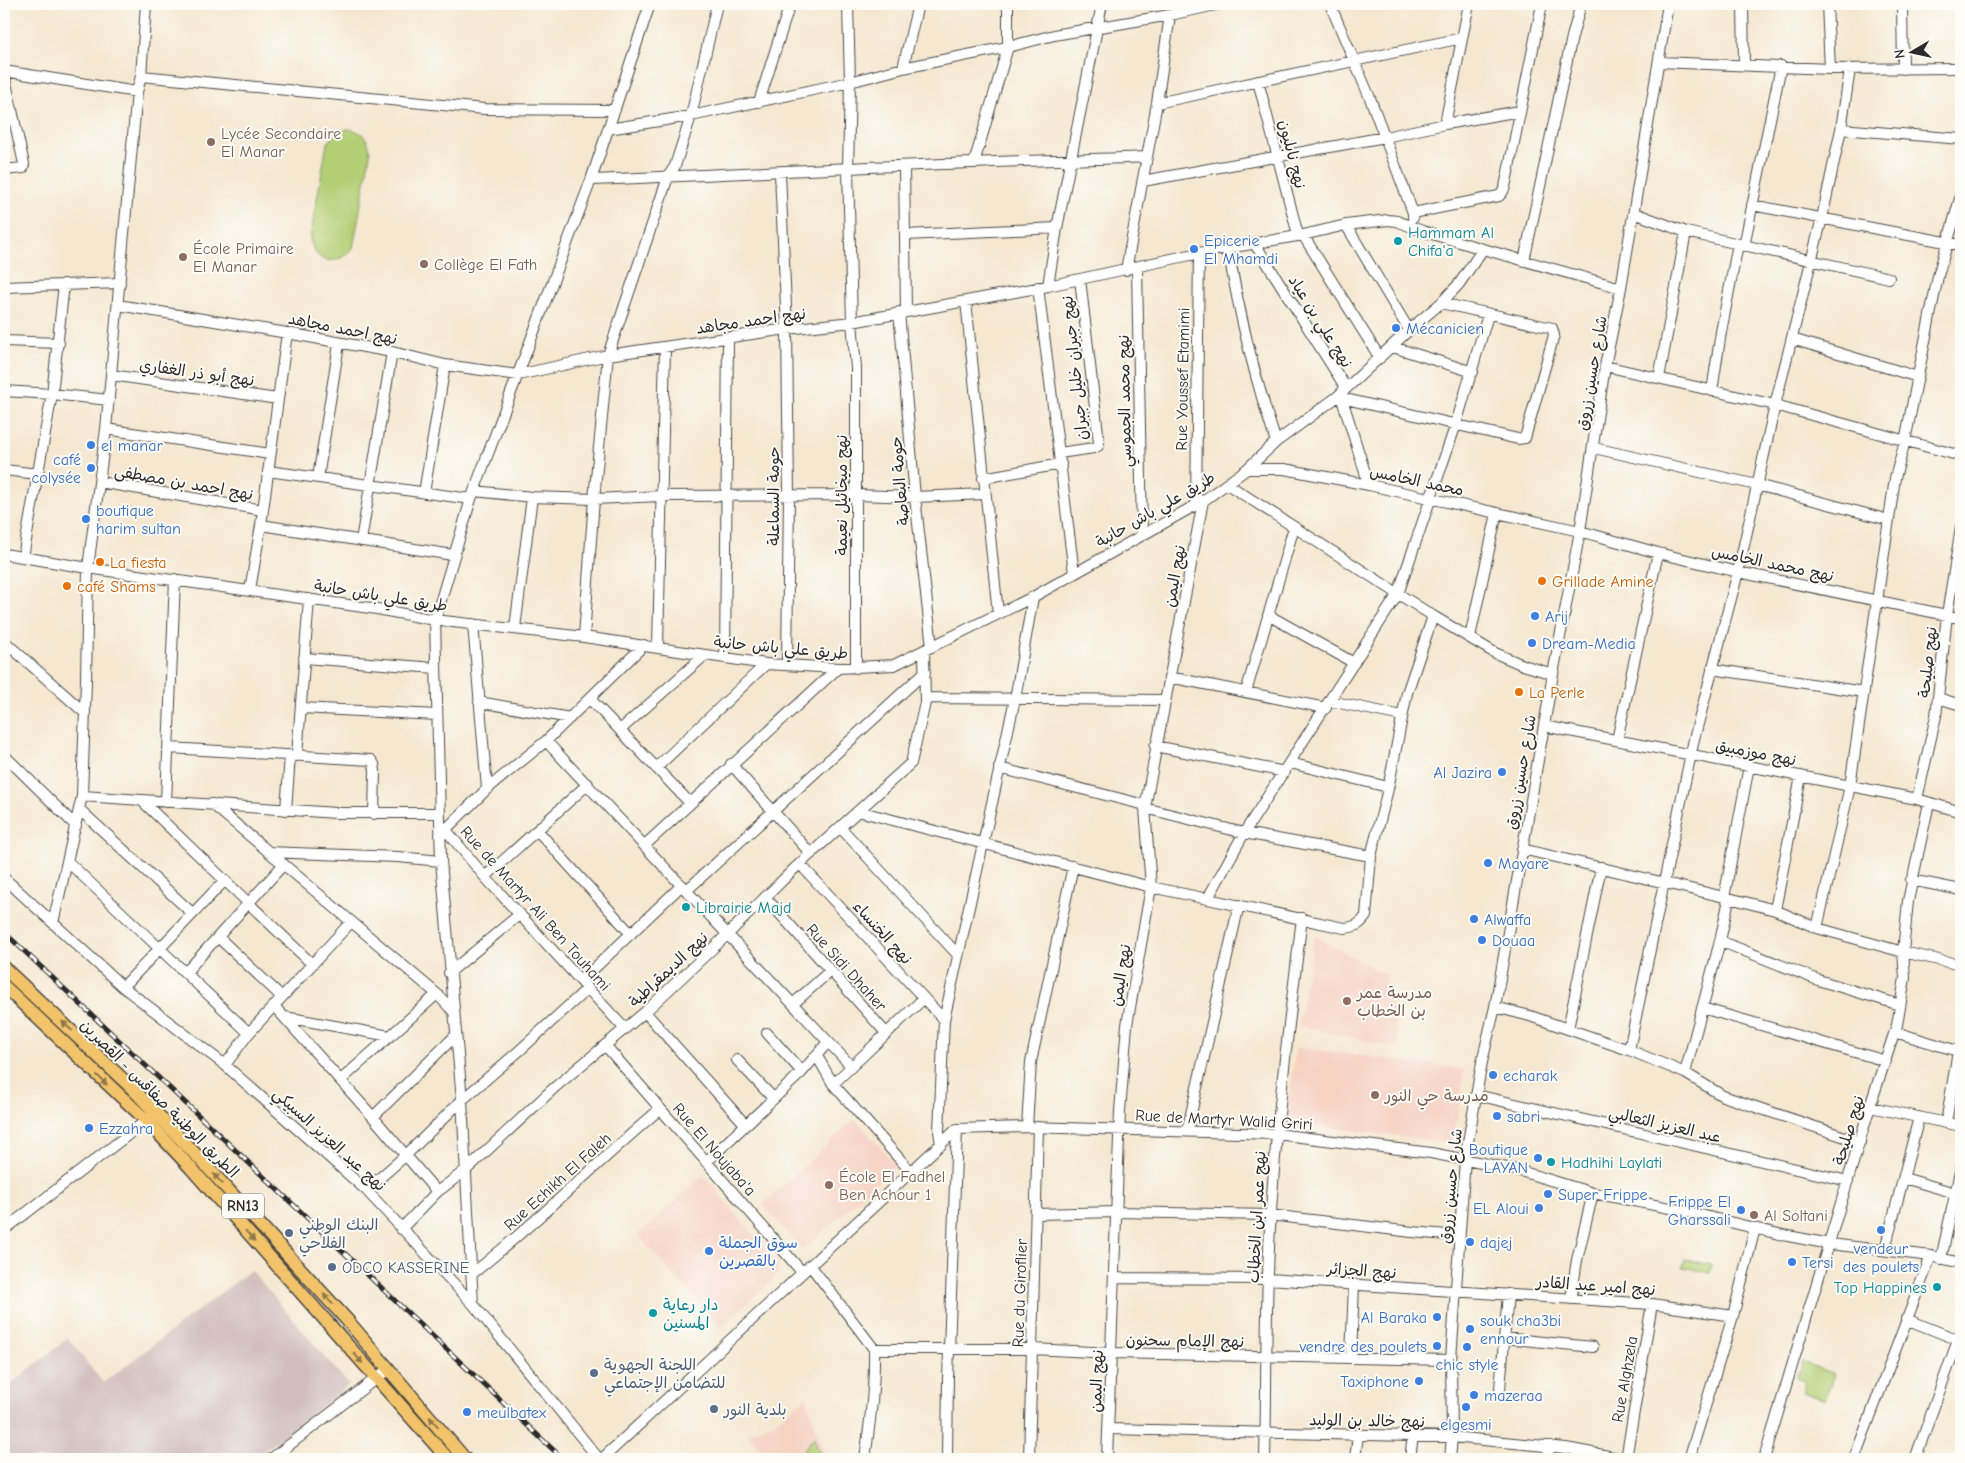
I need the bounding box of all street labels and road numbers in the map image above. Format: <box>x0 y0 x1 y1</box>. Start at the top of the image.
street label: نهج نابليون <box>1274 118 1309 191</box>
street label: نهج علي بن عياد <box>1280 272 1356 374</box>
street label: نهج جبران خليل جبران <box>1058 295 1093 441</box>
street label: نهج احمد مجاهد <box>695 304 807 339</box>
street label: Rue Youssef Etamimi <box>1173 307 1193 451</box>
street label: نهج احمد مجاهد <box>287 310 399 349</box>
street label: شارع حسين زروق <box>1573 314 1613 432</box>
street label: نهج محمد الجموسي <box>1115 334 1140 468</box>
street label: نهج أبو ذر الغفاري <box>138 356 255 392</box>
street label: نهج ميخائيل نعيمة <box>833 435 852 555</box>
street label: حومة البعاصة <box>887 435 914 526</box>
street label: حومة السماعلة <box>765 446 784 546</box>
street label: نهج احمد بن مصطفى <box>113 462 255 505</box>
street label: محمد الخامس <box>1368 462 1465 500</box>
street label: طريق علي باش حانبة <box>1093 468 1221 556</box>
street label: نهج محمد الخامس <box>1710 542 1836 587</box>
street label: نهج اليمن <box>1161 544 1190 609</box>
street label: طريق علي باش حانبة <box>312 577 449 620</box>
street label: نهج صليحة <box>1915 626 1942 699</box>
street label: طريق علي باش حانبة <box>713 633 849 668</box>
street label: شارع حسين زروق <box>1502 713 1542 831</box>
street label: نهج موزمبيق <box>1714 736 1798 771</box>
street label: Rue de Martyr Ali Ben Touhami <box>456 823 614 995</box>
street label: نهج الخنساء <box>848 897 915 969</box>
street label: Rue Sidi Dhaher <box>802 920 890 1015</box>
street label: نهج الديمقراطية <box>626 929 713 1012</box>
street label: نهج اليمن <box>1107 943 1136 1008</box>
street label: الطريق الوطنية صفاقس - القصرين <box>76 1016 242 1182</box>
street label: نهج عبد العزيز السبيكي <box>266 1084 389 1199</box>
street label: نهج صليحة <box>1830 1093 1869 1167</box>
street label: Rue El Noujaba'a <box>669 1100 759 1200</box>
street label: عبد العزيز الثعالبي <box>1606 1103 1723 1151</box>
street label: Rue de Martyr Walid Griri <box>1135 1106 1313 1134</box>
street label: شارع حسين زروق <box>1436 1127 1468 1245</box>
street label: Rue Echikh El Faleh <box>501 1129 615 1234</box>
street label: نهج عمر ابن الخطاب <box>1245 1150 1270 1284</box>
road number: RN13 <box>222 1194 264 1218</box>
street label: Rue du Giroflier <box>1009 1238 1031 1348</box>
street label: نهج الجزائر <box>1325 1259 1397 1283</box>
street label: نهج امير عبد القادر <box>1534 1273 1656 1300</box>
street label: نهج الإمام سحنون <box>1126 1331 1244 1354</box>
street label: Rue Alghzela <box>1609 1335 1641 1424</box>
street label: نهج اليمن <box>1087 1349 1108 1413</box>
street label: نهج خالد بن الوليد <box>1309 1411 1425 1432</box>

